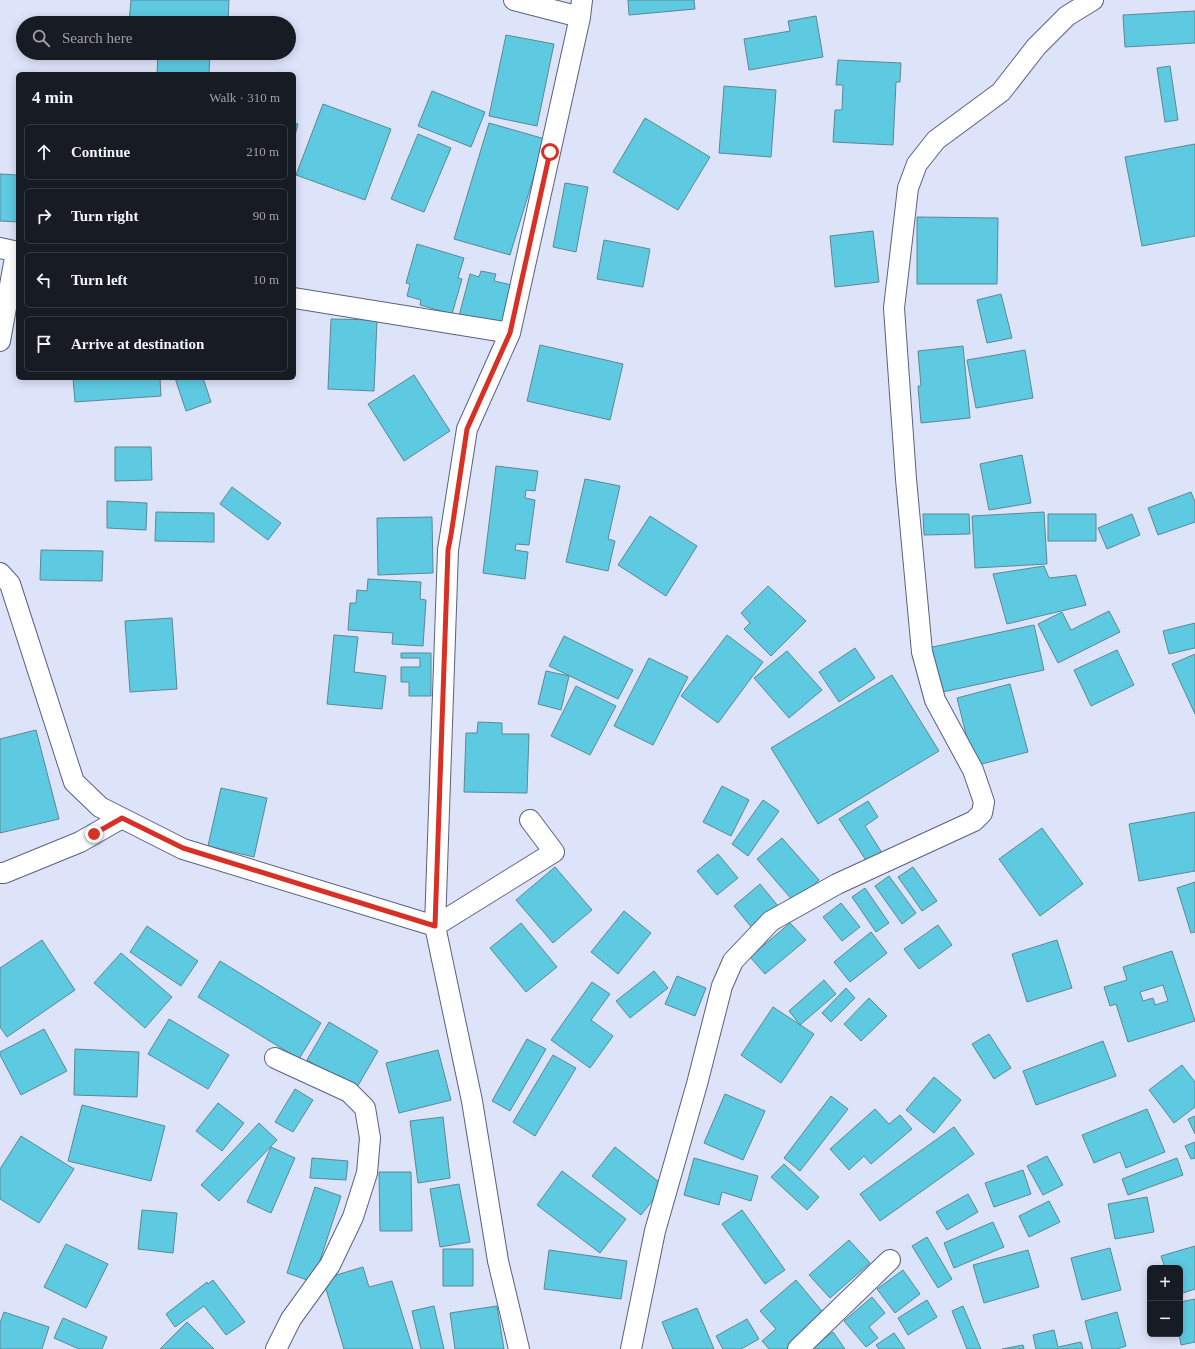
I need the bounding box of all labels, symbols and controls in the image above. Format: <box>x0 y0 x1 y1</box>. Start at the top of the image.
search box <box>16 16 296 60</box>
icon: search <box>30 27 52 49</box>
text: Search here <box>62 30 132 46</box>
text: 4 min <box>32 88 73 107</box>
text: Walk · 310 m <box>209 90 280 105</box>
icon: ahead <box>33 141 55 163</box>
route start <box>541 143 559 161</box>
text: Continue <box>71 144 130 160</box>
text: 210 m <box>246 144 279 159</box>
icon: right <box>33 205 55 227</box>
text: Turn right <box>71 208 138 224</box>
text: 90 m <box>253 208 279 223</box>
icon: left <box>33 269 55 291</box>
text: Turn left <box>71 272 128 288</box>
text: 10 m <box>253 272 279 287</box>
icon: arrive <box>33 333 55 355</box>
text: Arrive at destination <box>71 336 204 352</box>
route end <box>85 825 103 843</box>
map controls <box>1147 1265 1183 1337</box>
button: + <box>1147 1265 1183 1301</box>
button: − <box>1147 1301 1183 1337</box>

